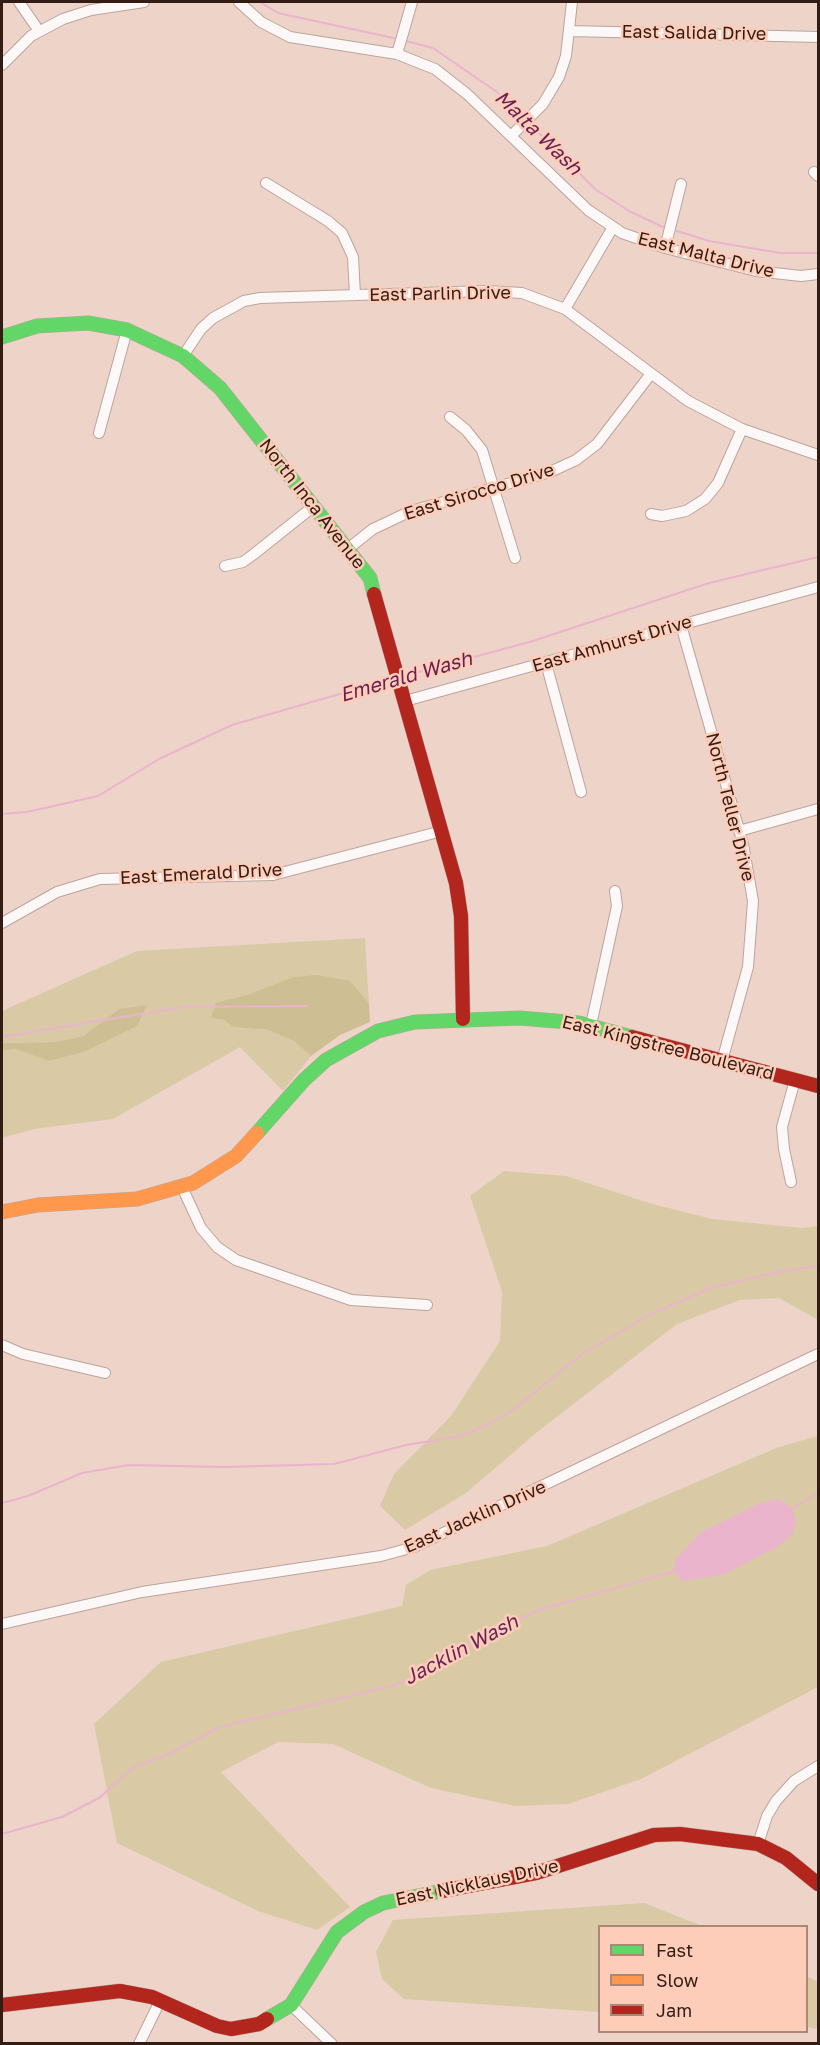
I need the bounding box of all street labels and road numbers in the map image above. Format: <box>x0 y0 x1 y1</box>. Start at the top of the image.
street label: East Salida Drive <box>621 21 767 45</box>
street label: East Malta Drive <box>636 228 776 282</box>
street label: East Parlin Drive <box>369 282 511 306</box>
street label: North Inca Avenue <box>254 435 370 573</box>
street label: East Sirocco Drive <box>401 459 557 525</box>
street label: East Amhurst Drive <box>530 611 694 677</box>
street label: North Teller Drive <box>701 730 759 884</box>
street label: East Emerald Drive <box>119 859 283 889</box>
street label: East Kingstree Boulevard <box>560 1011 776 1085</box>
street label: East Jacklin Drive <box>401 1476 549 1558</box>
street label: East Nicklaus Drive <box>393 1855 561 1911</box>

